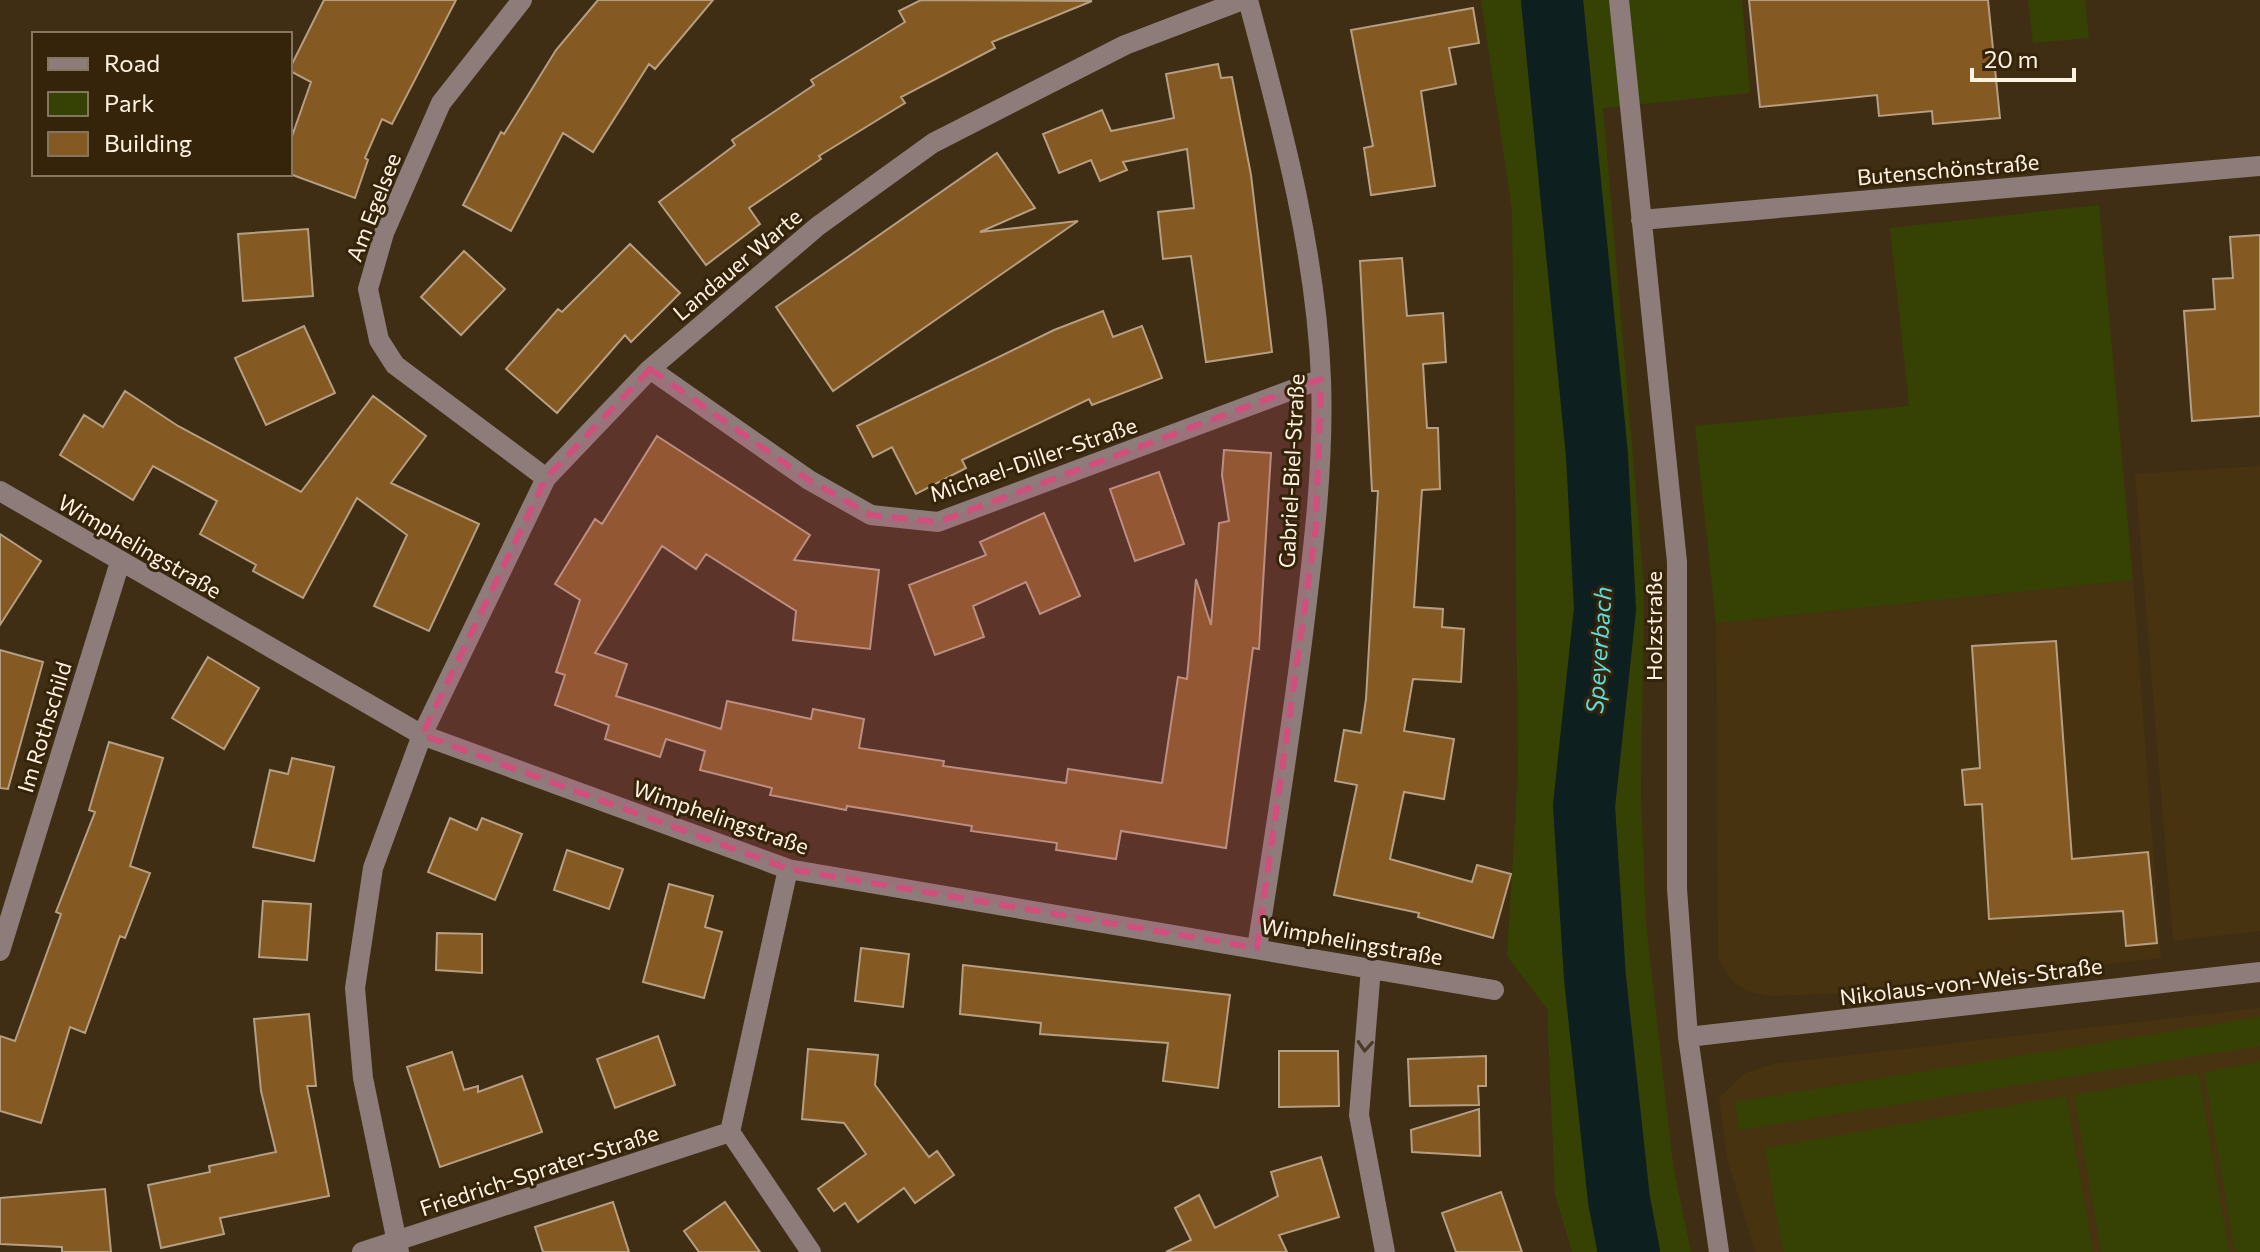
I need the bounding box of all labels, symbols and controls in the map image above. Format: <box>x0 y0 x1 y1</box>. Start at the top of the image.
legend <box>32 32 292 176</box>
scale bar <box>1972 32 2074 82</box>
text: 20 m <box>1984 44 2038 73</box>
text: Road <box>104 48 160 77</box>
text: Park <box>104 88 154 117</box>
text: Building <box>104 128 192 157</box>
street label: Butenschönstraße <box>1856 148 2040 190</box>
street label: Am Egelsee <box>340 149 406 265</box>
street label: Landauer Warte <box>667 202 807 326</box>
street label: Gabriel-Biel-Straße <box>1272 373 1310 569</box>
street label: Michael-Diller-Straße <box>926 411 1140 507</box>
street label: Wimphelingstraße <box>53 488 227 604</box>
street label: Holzstraße <box>1640 571 1667 681</box>
water label: Speyerbach <box>1579 585 1617 715</box>
street label: Im Rothschild <box>11 658 77 796</box>
street label: Wimphelingstraße <box>629 774 813 860</box>
street label: Wimphelingstraße <box>1259 912 1445 970</box>
street label: Nikolaus-von-Weis-Straße <box>1838 951 2104 1011</box>
one-way arrow <box>1357 1040 1374 1053</box>
street label: Friedrich-Sprater-Straße <box>416 1119 662 1221</box>

